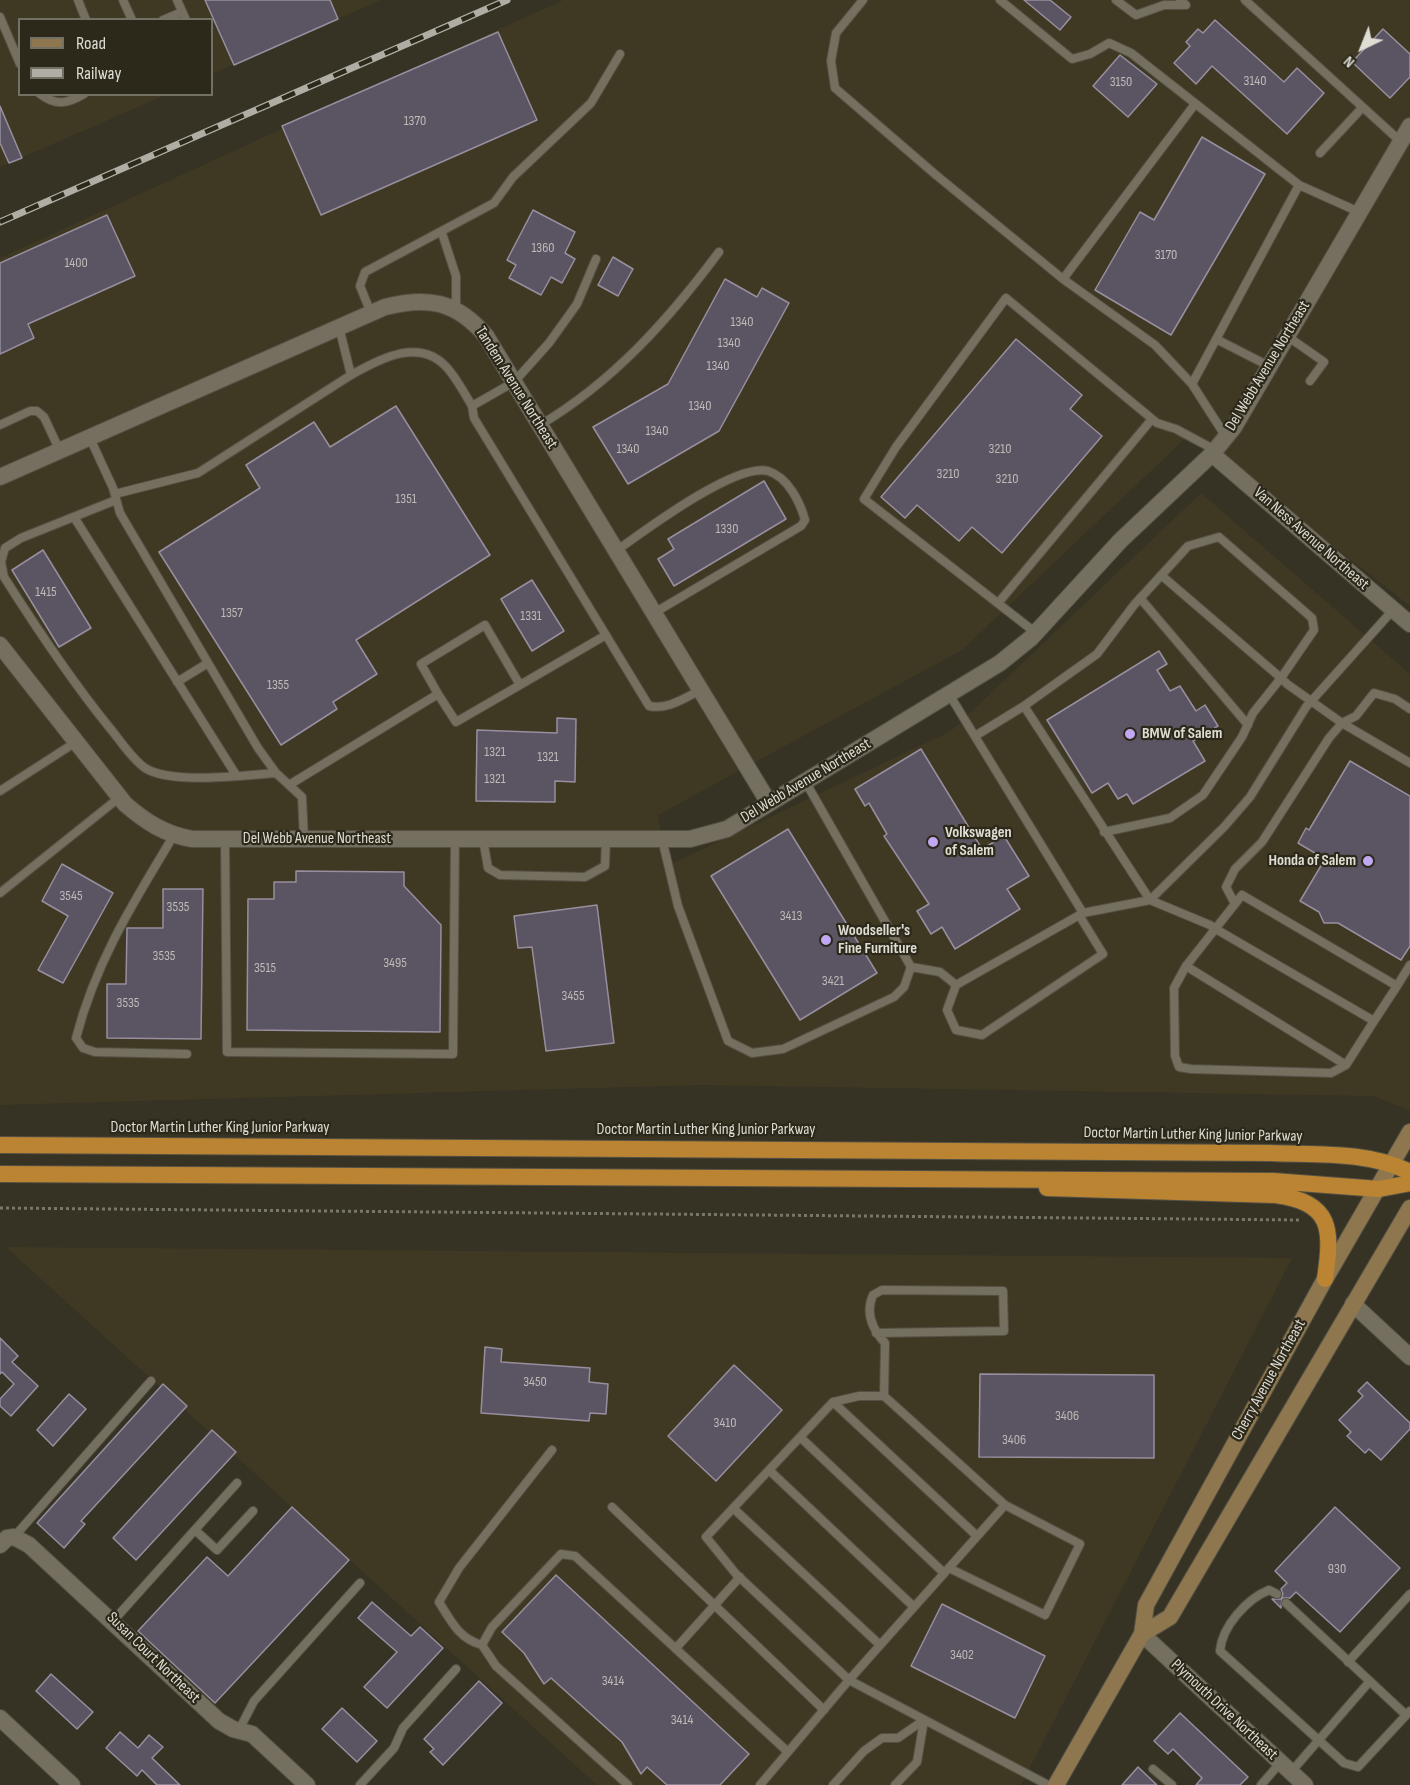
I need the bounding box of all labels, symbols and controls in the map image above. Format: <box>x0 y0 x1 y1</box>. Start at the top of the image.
legend <box>18 18 213 96</box>
north arrow <box>1332 18 1392 78</box>
text: Road <box>76 33 106 54</box>
text: N <box>1340 52 1359 71</box>
text: Railway <box>76 63 121 84</box>
house number: 3140 <box>1244 73 1266 89</box>
house number: 3150 <box>1110 74 1132 90</box>
house number: 1370 <box>404 113 426 129</box>
house number: 1360 <box>531 240 555 256</box>
house number: 3170 <box>1155 247 1177 263</box>
house number: 1400 <box>64 255 88 271</box>
street label: Del Webb Avenue Northeast <box>1222 297 1314 435</box>
house number: 1340 <box>731 314 753 330</box>
street label: Tandem Avenue Northeast <box>471 323 561 453</box>
house number: 1340 <box>718 335 740 351</box>
house number: 1340 <box>707 358 729 374</box>
house number: 1340 <box>689 398 711 414</box>
house number: 1340 <box>646 423 668 439</box>
house number: 1340 <box>617 441 639 457</box>
house number: 3210 <box>989 441 1011 457</box>
house number: 3210 <box>937 466 959 482</box>
house number: 3210 <box>996 471 1018 487</box>
street label: Van Ness Avenue Northeast <box>1249 484 1373 594</box>
house number: 1351 <box>395 491 417 507</box>
house number: 1330 <box>716 521 738 537</box>
house number: 1415 <box>35 584 57 600</box>
house number: 1357 <box>221 605 243 621</box>
house number: 1331 <box>520 608 542 624</box>
house number: 1355 <box>267 677 289 693</box>
place label: BMW of Salem <box>1142 724 1222 744</box>
marker: BMW of Salem <box>1123 727 1137 741</box>
street label: Del Webb Avenue Northeast <box>737 735 875 827</box>
house number: 1321 <box>484 744 506 760</box>
house number: 1321 <box>537 749 559 765</box>
house number: 1321 <box>484 771 506 787</box>
place label: Volkswagen of Salem <box>945 823 1012 861</box>
street label: Del Webb Avenue Northeast <box>243 829 391 849</box>
marker: Volkswagen of Salem <box>926 835 940 849</box>
place label: Honda of Salem <box>1268 851 1356 871</box>
marker: Honda of Salem <box>1361 854 1375 868</box>
house number: 3545 <box>59 888 83 904</box>
house number: 3535 <box>167 899 189 915</box>
house number: 3413 <box>780 908 802 924</box>
place label: Woodseller's Fine Furniture <box>838 921 917 959</box>
marker: Woodseller's Fine Furniture <box>819 933 833 947</box>
house number: 3535 <box>153 948 175 964</box>
house number: 3495 <box>383 955 407 971</box>
house number: 3515 <box>254 960 276 976</box>
house number: 3421 <box>822 973 844 989</box>
house number: 3455 <box>561 988 585 1004</box>
house number: 3535 <box>117 995 139 1011</box>
street label: Doctor Martin Luther King Junior Parkway <box>111 1118 329 1138</box>
street label: Doctor Martin Luther King Junior Parkway <box>597 1120 815 1140</box>
street label: Doctor Martin Luther King Junior Parkway <box>1083 1123 1303 1147</box>
street label: Cherry Avenue Northeast <box>1228 1316 1310 1444</box>
house number: 3450 <box>523 1374 547 1390</box>
house number: 3406 <box>1055 1408 1079 1424</box>
house number: 3410 <box>714 1415 736 1431</box>
house number: 3406 <box>1002 1432 1026 1448</box>
house number: 930 <box>1328 1561 1346 1577</box>
street label: Susan Court Northeast <box>102 1609 204 1707</box>
house number: 3402 <box>950 1647 974 1663</box>
street label: Plymouth Drive Northeast <box>1167 1656 1281 1764</box>
house number: 3414 <box>602 1673 624 1689</box>
house number: 3414 <box>671 1712 693 1728</box>

